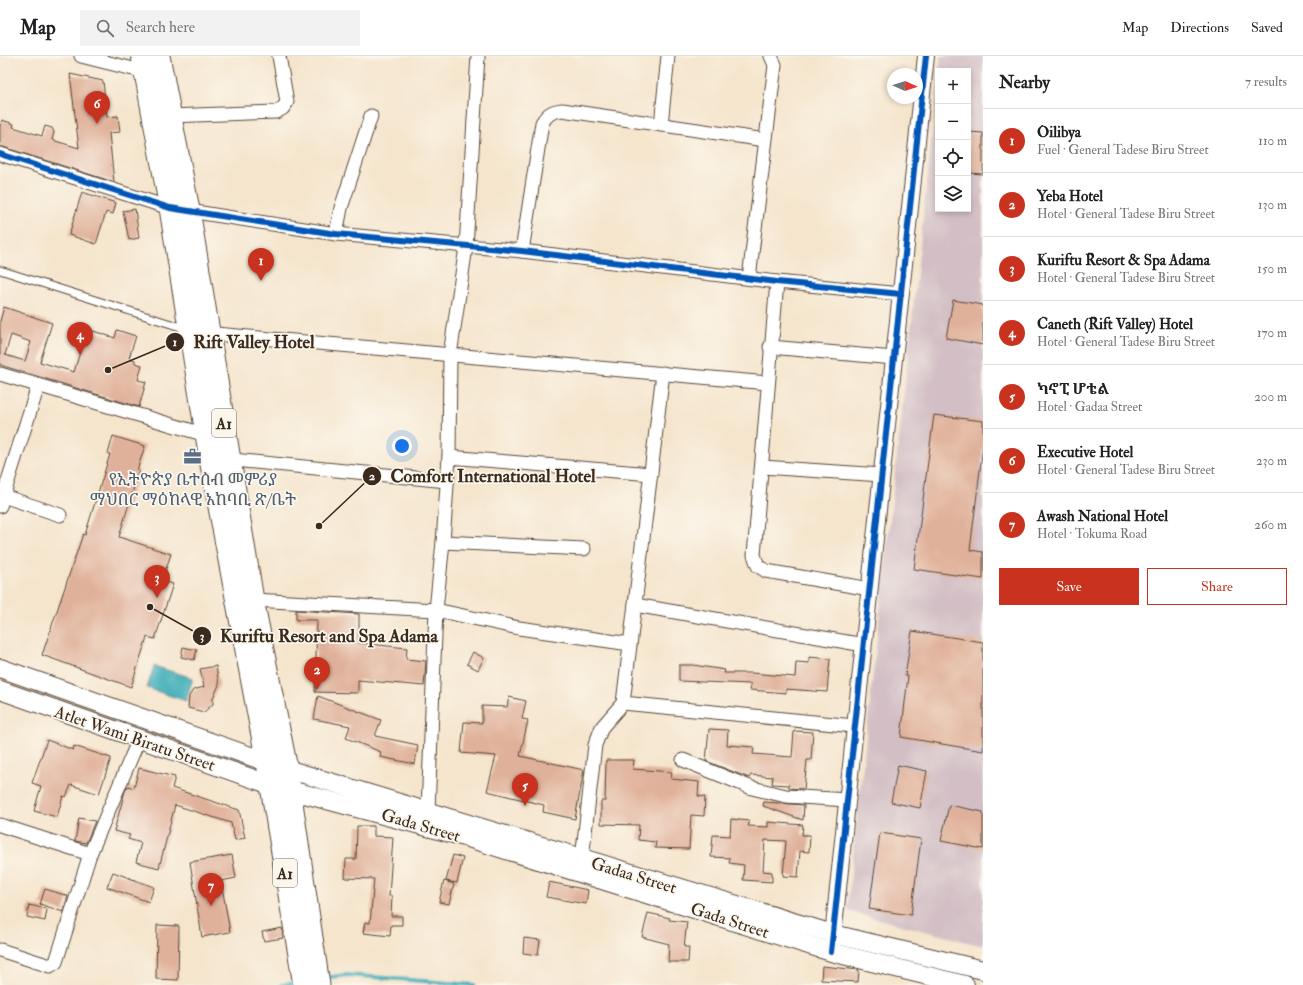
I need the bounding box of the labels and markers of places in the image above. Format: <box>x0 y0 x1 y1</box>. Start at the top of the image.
pin: 6 <box>84 91 110 124</box>
pin: 1 <box>248 248 274 281</box>
pin: 4 <box>67 322 93 355</box>
callout: Rift Valley Hotel <box>165 327 322 357</box>
office icon: የኢትዮጵያ ቤተሰብ መምሪያ ማህበር ማዕከላዊ አከባቢ ጽ/ቤት <box>183 447 203 467</box>
callout: Comfort International Hotel <box>362 461 603 491</box>
place label: የኢትዮጵያ ቤተሰብ መምሪያ ማህበር ማዕከላዊ አከባቢ ጽ/ቤት <box>90 469 296 510</box>
pin: 3 <box>144 565 170 598</box>
callout: Kuriftu Resort and Spa Adama <box>192 621 446 651</box>
pin: 2 <box>304 657 330 690</box>
pin: 5 <box>512 773 538 806</box>
pin: 7 <box>198 873 224 906</box>

